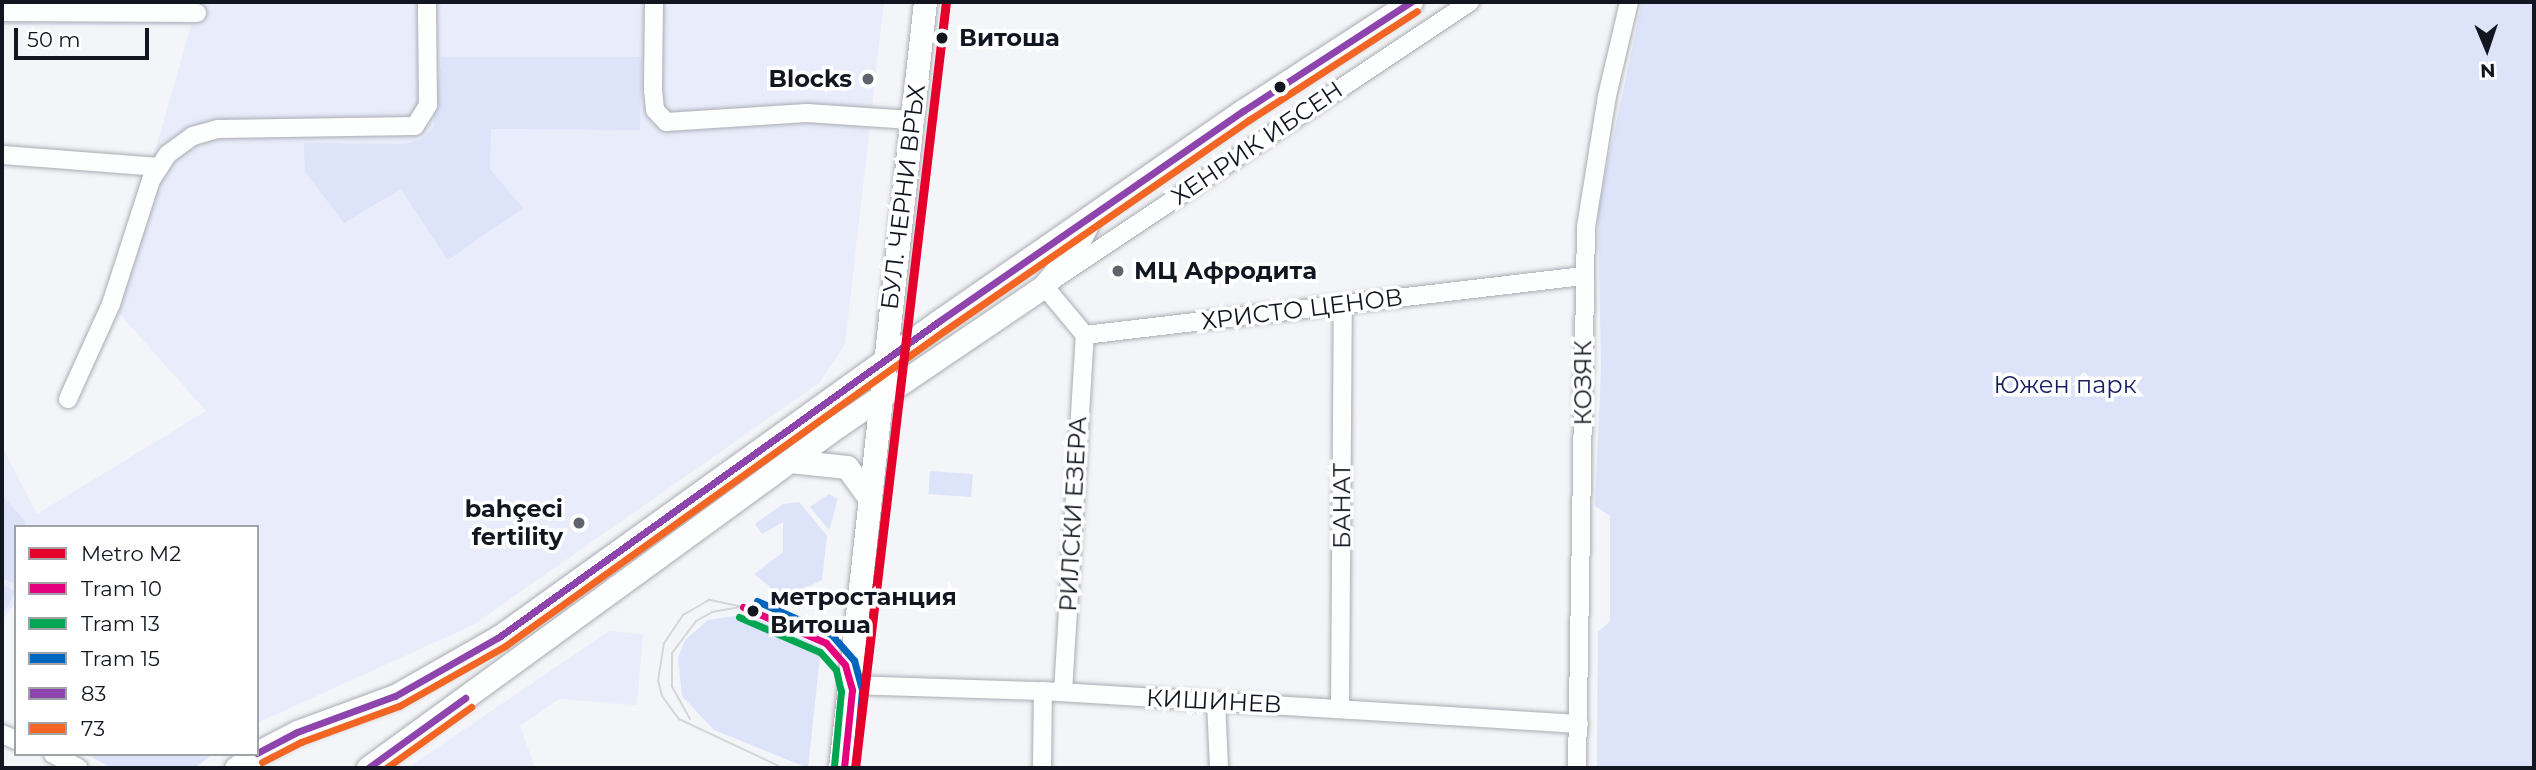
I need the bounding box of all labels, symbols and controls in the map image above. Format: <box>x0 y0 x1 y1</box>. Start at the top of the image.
scale bar <box>18 14 152 58</box>
north arrow <box>2452 14 2522 84</box>
place label: Витоша <box>959 24 1060 52</box>
text: 50 m <box>27 27 81 52</box>
marker: Витоша <box>931 27 953 49</box>
text: N <box>2480 59 2496 82</box>
place label: Blocks <box>769 65 852 93</box>
marker: Blocks <box>858 69 878 89</box>
street label: ХЕНРИК ИБСЕН <box>1166 75 1348 211</box>
unlabelled marker <box>1273 80 1287 94</box>
street label: БУЛ. ЧЕРНИ ВРЪХ <box>875 83 931 311</box>
place label: МЦ Афродита <box>1134 257 1317 285</box>
marker: МЦ Афродита <box>1108 261 1128 281</box>
street label: ХРИСТО ЦЕНОВ <box>1200 282 1404 336</box>
street label: КОЗЯК <box>1569 340 1597 426</box>
park label: Южен парк <box>1993 371 2137 399</box>
street label: РИЛСКИ ЕЗЕРА <box>1053 416 1093 612</box>
street label: БАНАТ <box>1328 463 1356 549</box>
place label: bahçeci fertility <box>465 495 563 551</box>
marker: bahçeci fertility <box>569 513 589 533</box>
legend <box>14 525 259 756</box>
text: Metro M2 <box>81 541 181 566</box>
text: Tram 10 <box>81 576 162 601</box>
place label: метростанция Витоша <box>770 583 957 639</box>
marker: метростанция Витоша <box>742 600 764 622</box>
text: Tram 13 <box>81 611 160 636</box>
text: Tram 15 <box>81 646 160 671</box>
text: 83 <box>81 681 106 706</box>
street label: КИШИНЕВ <box>1146 683 1282 719</box>
text: 73 <box>81 716 105 741</box>

